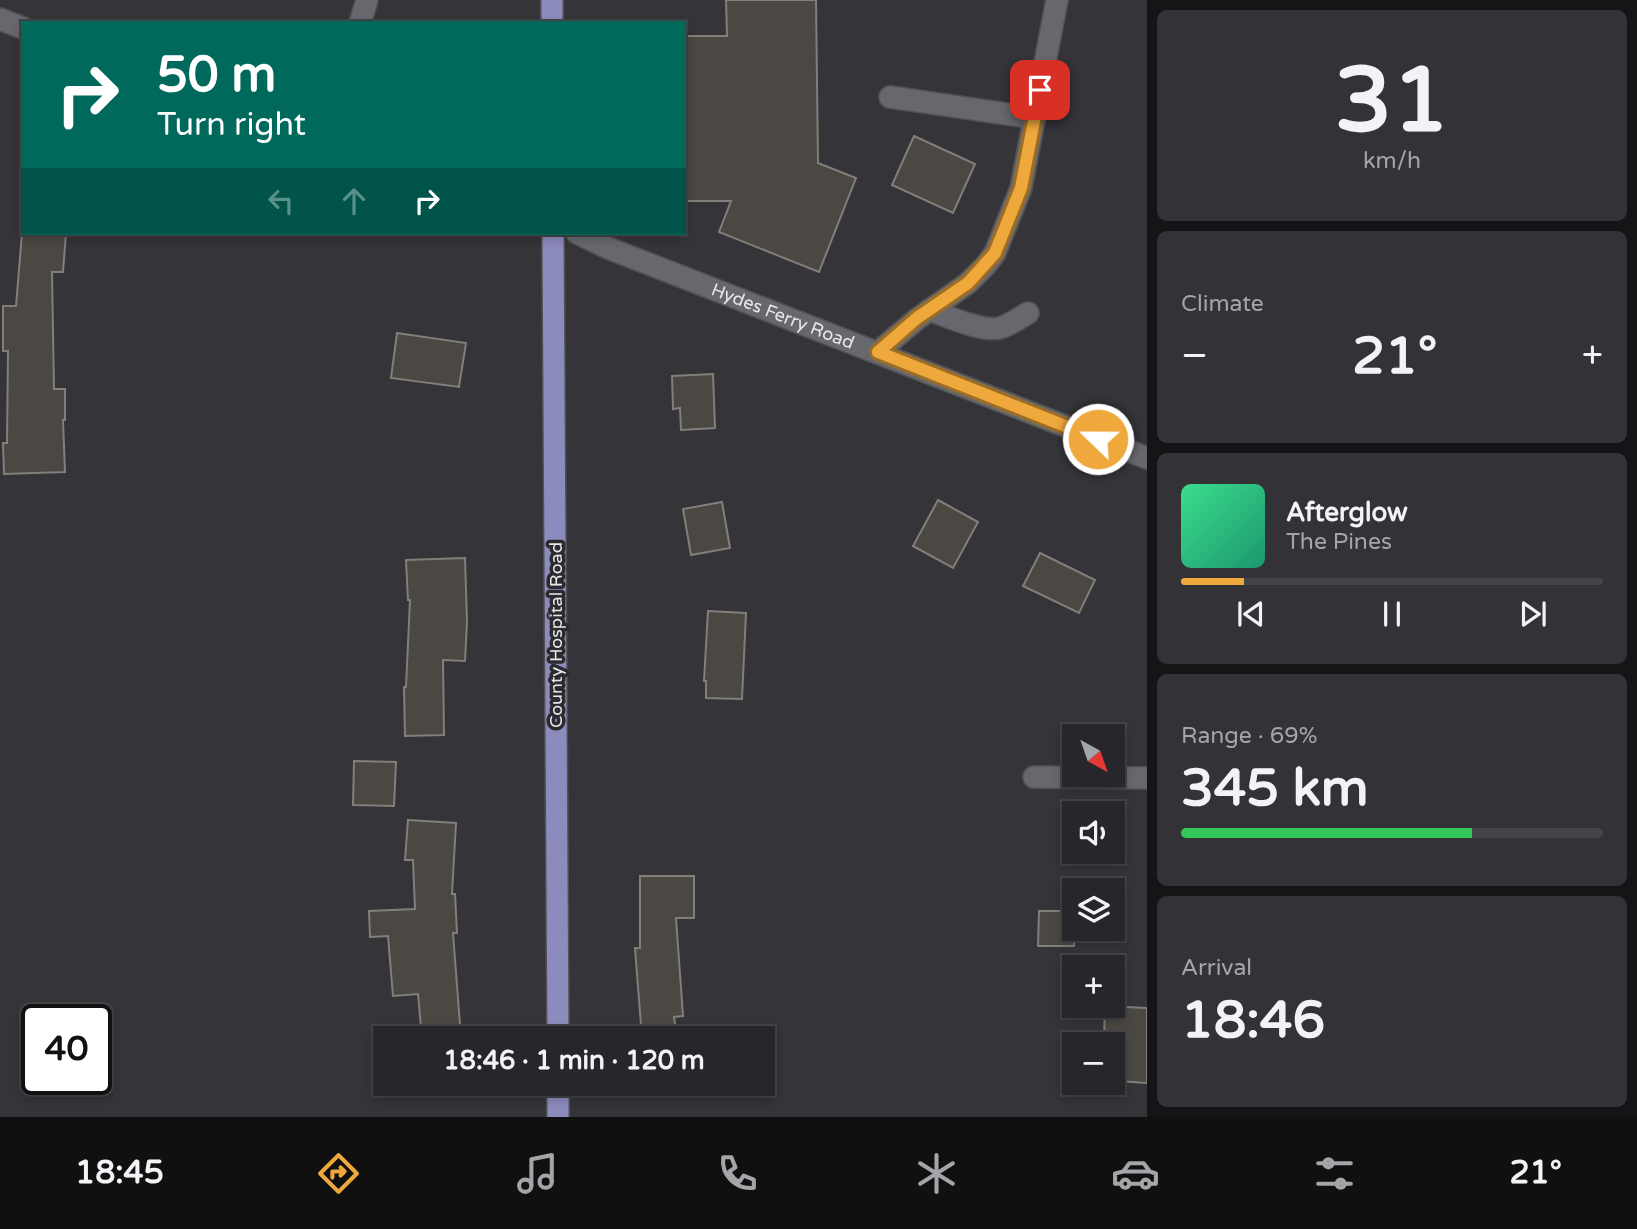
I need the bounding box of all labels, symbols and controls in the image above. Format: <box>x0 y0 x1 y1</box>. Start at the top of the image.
text: 50 m <box>157 46 276 105</box>
text: 31 <box>1335 46 1449 156</box>
icon: right <box>42 49 133 140</box>
pin <box>1010 60 1070 120</box>
icon: arrive <box>1021 71 1059 109</box>
text: Turn right <box>157 106 306 144</box>
text: km/h <box>1363 147 1421 175</box>
icon: left <box>262 182 300 220</box>
icon: ahead <box>335 182 373 220</box>
icon: right <box>408 182 446 220</box>
street label: Hydes Ferry Road <box>708 278 857 354</box>
text: Climate <box>1181 290 1264 318</box>
text: 21° <box>1352 325 1437 388</box>
text: − <box>1181 333 1208 379</box>
text: + <box>1582 333 1603 379</box>
position arrow <box>1061 402 1135 476</box>
text: Afterglow <box>1286 497 1408 528</box>
text: The Pines <box>1286 528 1392 556</box>
street label: County Hospital Road <box>545 542 567 728</box>
icon: previous <box>1232 595 1270 633</box>
icon: pause <box>1373 595 1411 633</box>
icon: next <box>1514 595 1552 633</box>
text: Range · 69% <box>1181 722 1317 750</box>
north arrow <box>1062 724 1125 788</box>
map controls <box>1062 724 1125 1095</box>
text: 345 km <box>1181 757 1369 820</box>
button: sound <box>1062 801 1125 864</box>
button: layers <box>1062 878 1125 941</box>
text: Arrival <box>1181 954 1252 982</box>
button: + <box>1062 955 1125 1018</box>
text: 18:46 <box>1181 989 1325 1052</box>
speed limit sign: 40 <box>21 1004 112 1095</box>
button: − <box>1062 1032 1125 1095</box>
text: 18:46 · 1 min · 120 m <box>443 1045 705 1076</box>
icon: directions <box>314 1149 363 1198</box>
icon: music <box>513 1149 562 1198</box>
icon: phone <box>713 1149 762 1198</box>
icon: climate <box>912 1149 961 1198</box>
icon: car <box>1111 1149 1160 1198</box>
icon: filters <box>1310 1149 1359 1198</box>
text: 18:45 <box>75 1154 164 1192</box>
text: 21° <box>1509 1154 1562 1192</box>

